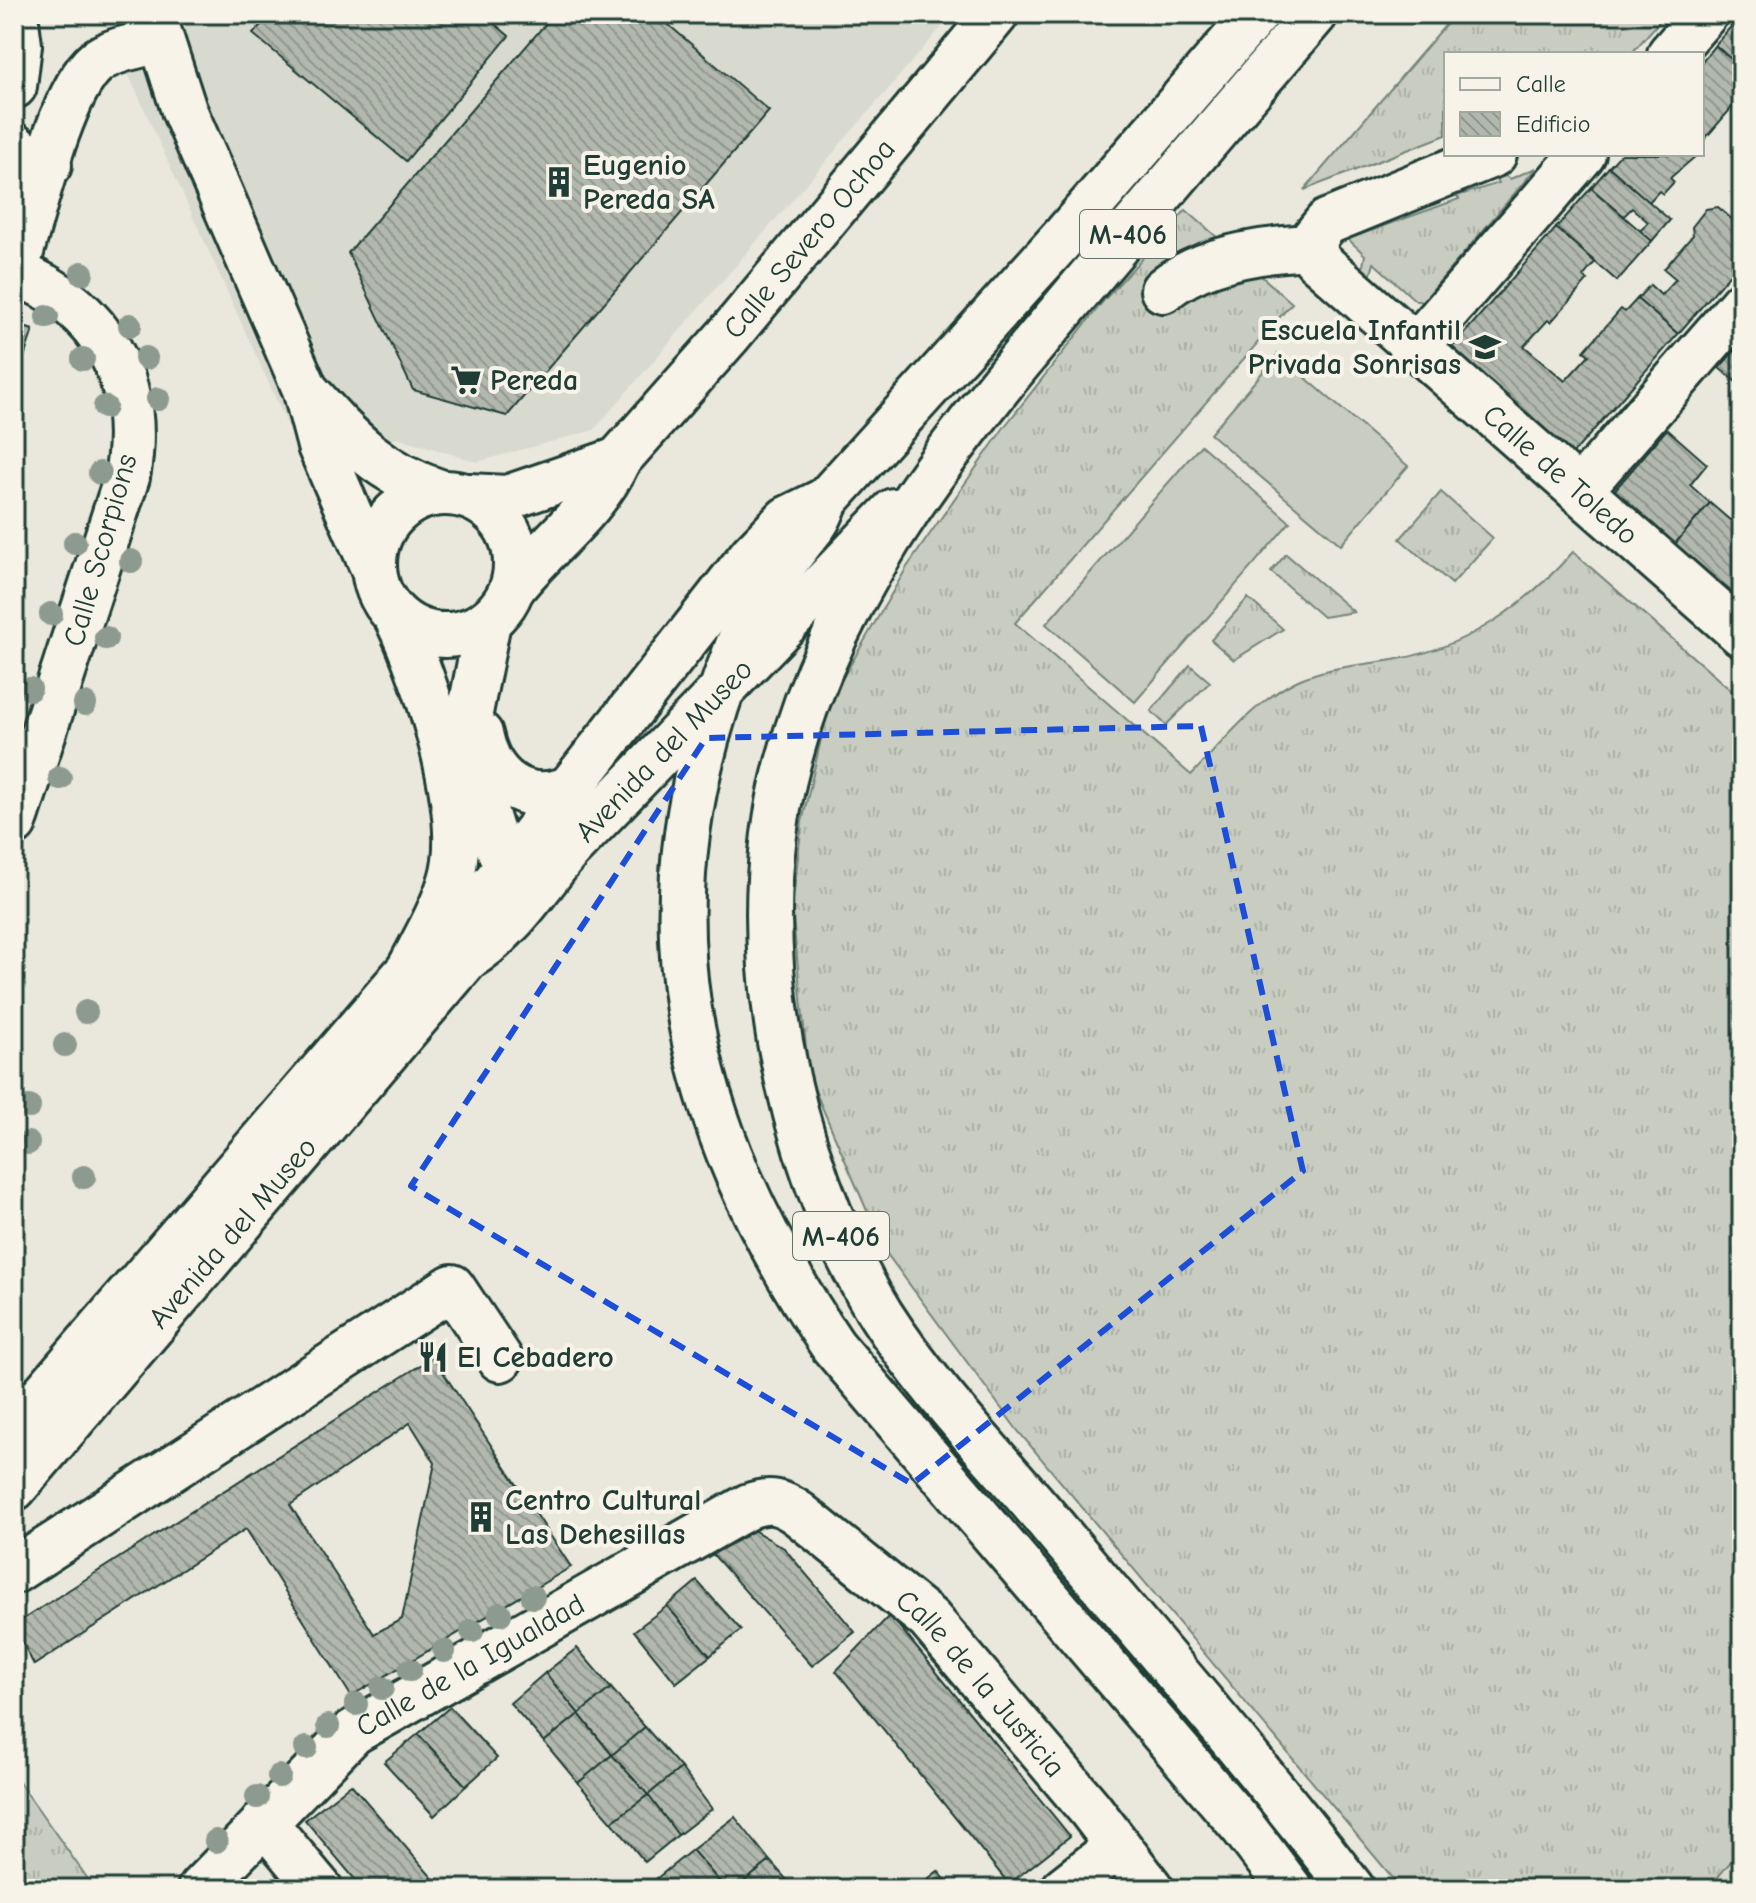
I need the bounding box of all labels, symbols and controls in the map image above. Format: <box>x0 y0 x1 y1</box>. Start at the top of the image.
legend <box>1444 52 1704 156</box>
text: Calle <box>1516 70 1566 98</box>
text: Edificio <box>1516 110 1591 138</box>
street label: Calle Severo Ochoa <box>716 132 903 346</box>
place label: Eugenio Pereda SA <box>583 148 715 217</box>
building icon: Eugenio Pereda SA <box>542 165 576 199</box>
road number: M-406 <box>1080 210 1176 258</box>
place label: Escuela Infantil Privada Sonrisas <box>1248 313 1461 382</box>
school or university icon: Escuela Infantil Privada Sonrisas <box>1468 330 1502 364</box>
supermarket icon: Pereda <box>449 363 483 397</box>
place label: Pereda <box>490 363 578 398</box>
street label: Calle de Toledo <box>1476 397 1645 552</box>
street label: Calle Scorpions <box>56 450 145 650</box>
street label: Avenida del Museo <box>568 652 760 850</box>
street label: Avenida del Museo <box>141 1130 324 1336</box>
road number: M-406 <box>793 1212 889 1260</box>
restaurant icon: El Cebadero <box>416 1340 450 1374</box>
place label: El Cebadero <box>457 1340 614 1375</box>
place label: Centro Cultural Las Dehesillas <box>505 1483 701 1552</box>
building icon: Centro Cultural Las Dehesillas <box>464 1500 498 1534</box>
street label: Calle de la Justicia <box>889 1582 1072 1785</box>
street label: Calle de la Igualdad <box>350 1587 591 1745</box>

